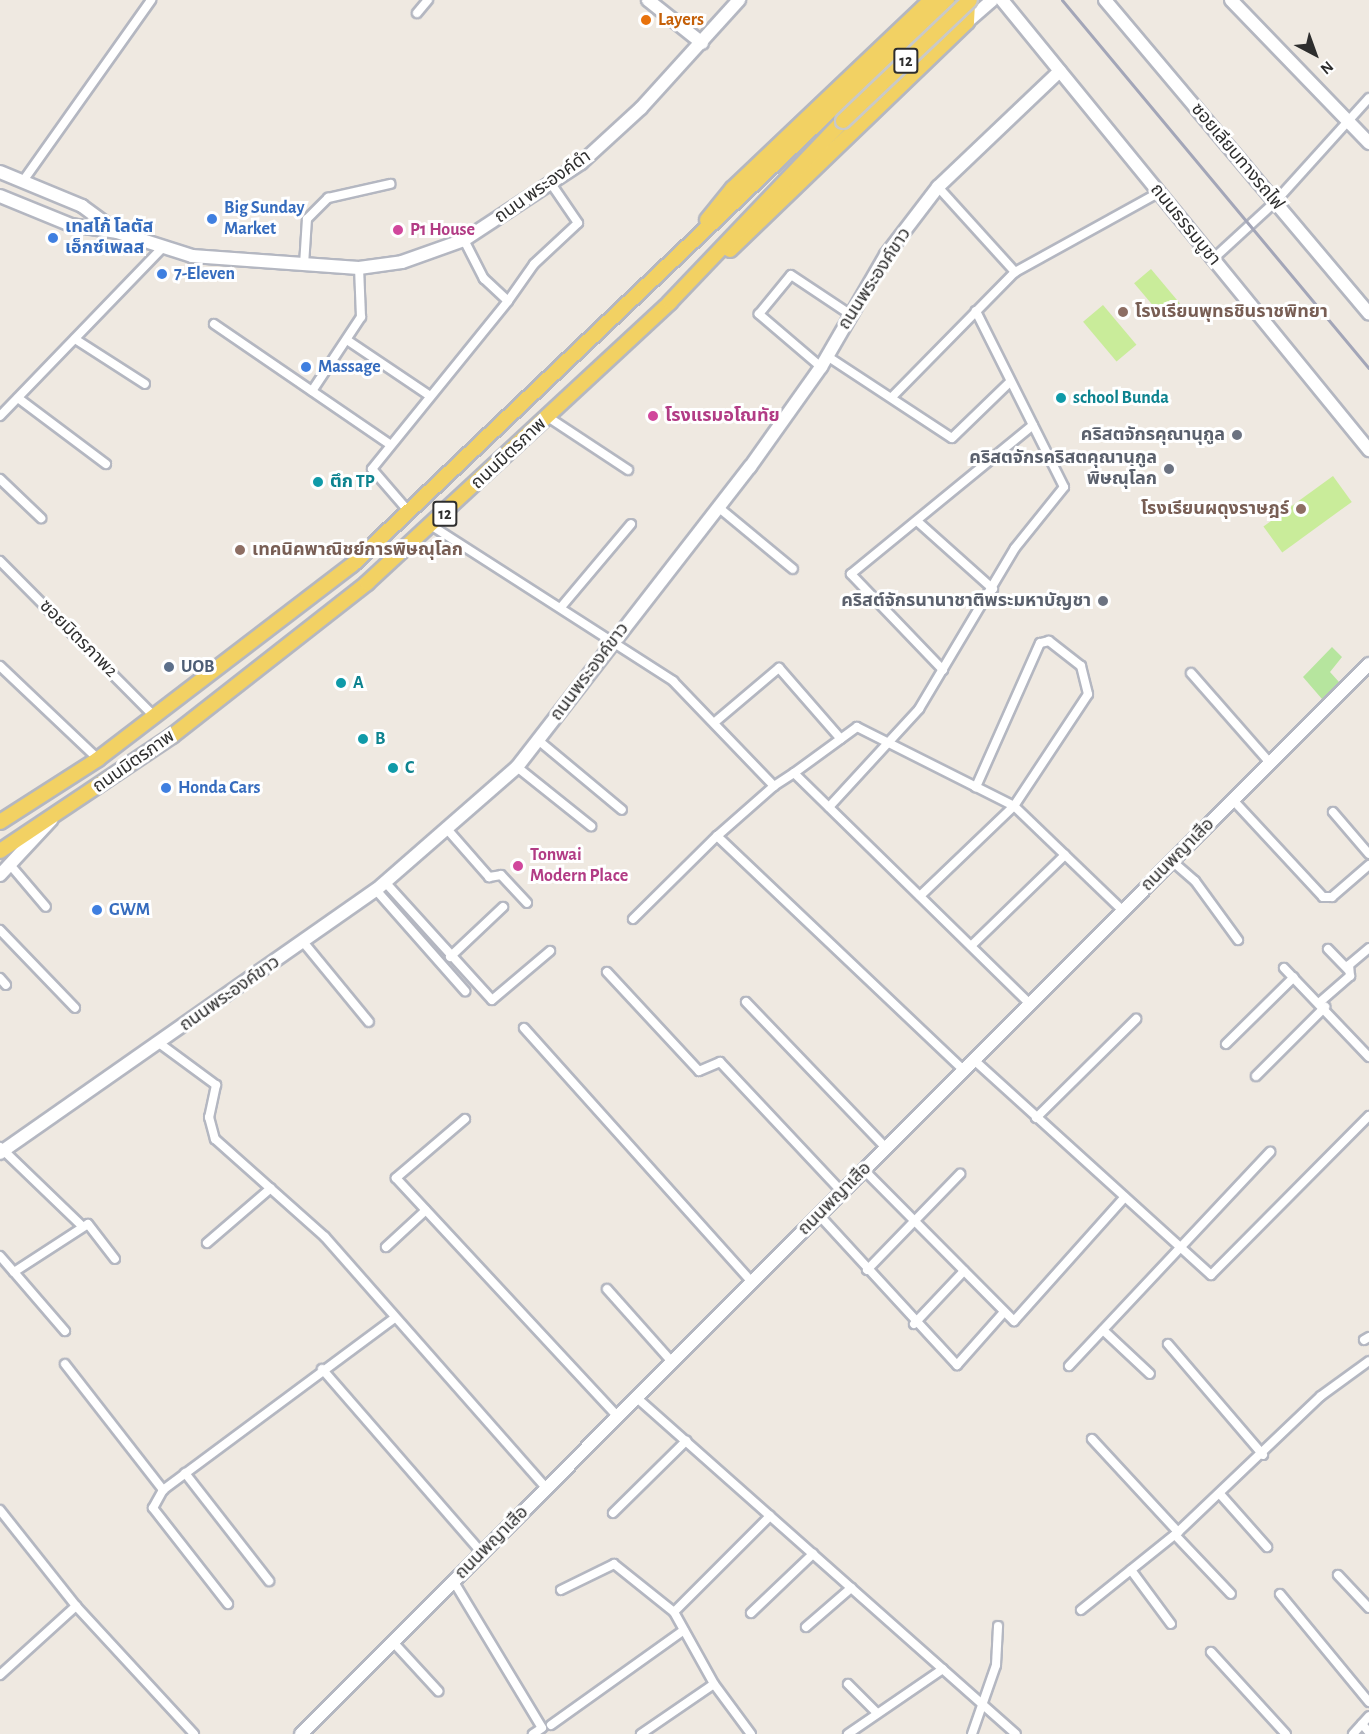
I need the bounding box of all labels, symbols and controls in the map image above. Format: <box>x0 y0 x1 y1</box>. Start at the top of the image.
place label: Layers <box>658 9 704 31</box>
marker: Layers <box>639 13 653 27</box>
north arrow <box>1285 24 1345 84</box>
road number: 12 <box>892 48 920 74</box>
text: N <box>1317 58 1336 77</box>
street label: ซอยเลียบทางรถไฟ <box>1186 99 1288 215</box>
street label: ถนน พระองค์ดำ <box>491 146 595 228</box>
street label: ถนนธรรมบูชา <box>1145 180 1225 270</box>
place label: Big Sunday Market <box>224 198 305 240</box>
marker: Big Sunday Market <box>205 212 219 226</box>
place label: เทสโก้ โลตัส เอ็กซ์เพลส <box>65 217 153 260</box>
place label: P1 House <box>410 219 475 241</box>
marker: P1 House <box>391 223 405 237</box>
street label: ถนนพระองค์ขาว <box>834 224 916 334</box>
marker: เทสโก้ โลตัส เอ็กซ์เพลส <box>46 231 60 245</box>
place label: 7-Eleven <box>174 263 235 285</box>
marker: 7-Eleven <box>155 267 169 281</box>
place label: โรงเรียนพุทธชินราชพิทยา <box>1135 301 1328 323</box>
marker: โรงเรียนพุทธชินราชพิทยา <box>1116 305 1130 319</box>
place label: Massage <box>318 356 381 378</box>
marker: Massage <box>299 360 313 374</box>
place label: school Bunda <box>1073 387 1169 409</box>
marker: school Bunda <box>1054 391 1068 405</box>
place label: โรงแรมอโณทัย <box>665 405 780 427</box>
marker: โรงแรมอโณทัย <box>646 409 660 423</box>
street label: ถนนมิตรภาพ <box>467 414 551 494</box>
place label: คริสตจักรคุณานุกูล <box>1081 424 1225 446</box>
marker: คริสตจักรคุณานุกูล <box>1230 428 1244 442</box>
place label: คริสตจักรคริสตคุณานุกูล พิษณุโลก <box>969 448 1157 490</box>
marker: คริสตจักรคริสตคุณานุกูล พิษณุโลก <box>1162 462 1176 476</box>
place label: ตึก TP <box>330 471 375 493</box>
marker: ตึก TP <box>311 475 325 489</box>
place label: โรงเรียนผดุงราษฎร์ <box>1141 498 1289 520</box>
road number: 12 <box>432 501 458 527</box>
marker: โรงเรียนผดุงราษฎร์ <box>1294 502 1308 516</box>
place label: เทคนิคพาณิชย์การพิษณุโลก <box>252 539 463 561</box>
marker: เทคนิคพาณิชย์การพิษณุโลก <box>233 543 247 557</box>
place label: คริสต์จักรนานาชาติพระมหาบัญชา <box>841 590 1091 612</box>
marker: คริสต์จักรนานาชาติพระมหาบัญชา <box>1096 594 1110 608</box>
street label: ซอยมิตรภาพ2 <box>35 596 121 682</box>
street label: ถนนพระองค์ขาว <box>546 619 634 725</box>
place label: UOB <box>181 656 214 678</box>
marker: UOB <box>162 660 176 674</box>
place label: A <box>353 672 364 694</box>
marker: A <box>334 676 348 690</box>
street label: ถนนมิตรภาพ <box>89 726 179 798</box>
place label: B <box>375 728 385 750</box>
marker: B <box>356 732 370 746</box>
place label: C <box>405 757 414 779</box>
marker: C <box>386 761 400 775</box>
place label: Honda Cars <box>178 777 260 799</box>
marker: Honda Cars <box>159 781 173 795</box>
street label: ถนนพญาเสือ <box>1137 814 1219 896</box>
place label: Tonwai Modern Place <box>530 845 628 888</box>
marker: Tonwai Modern Place <box>511 859 525 873</box>
place label: GWM <box>109 899 150 921</box>
marker: GWM <box>90 903 104 917</box>
street label: ถนนพระองค์ขาว <box>176 952 284 1036</box>
street label: ถนนพญาเสือ <box>794 1158 876 1240</box>
street label: ถนนพญาเสือ <box>451 1502 533 1584</box>

